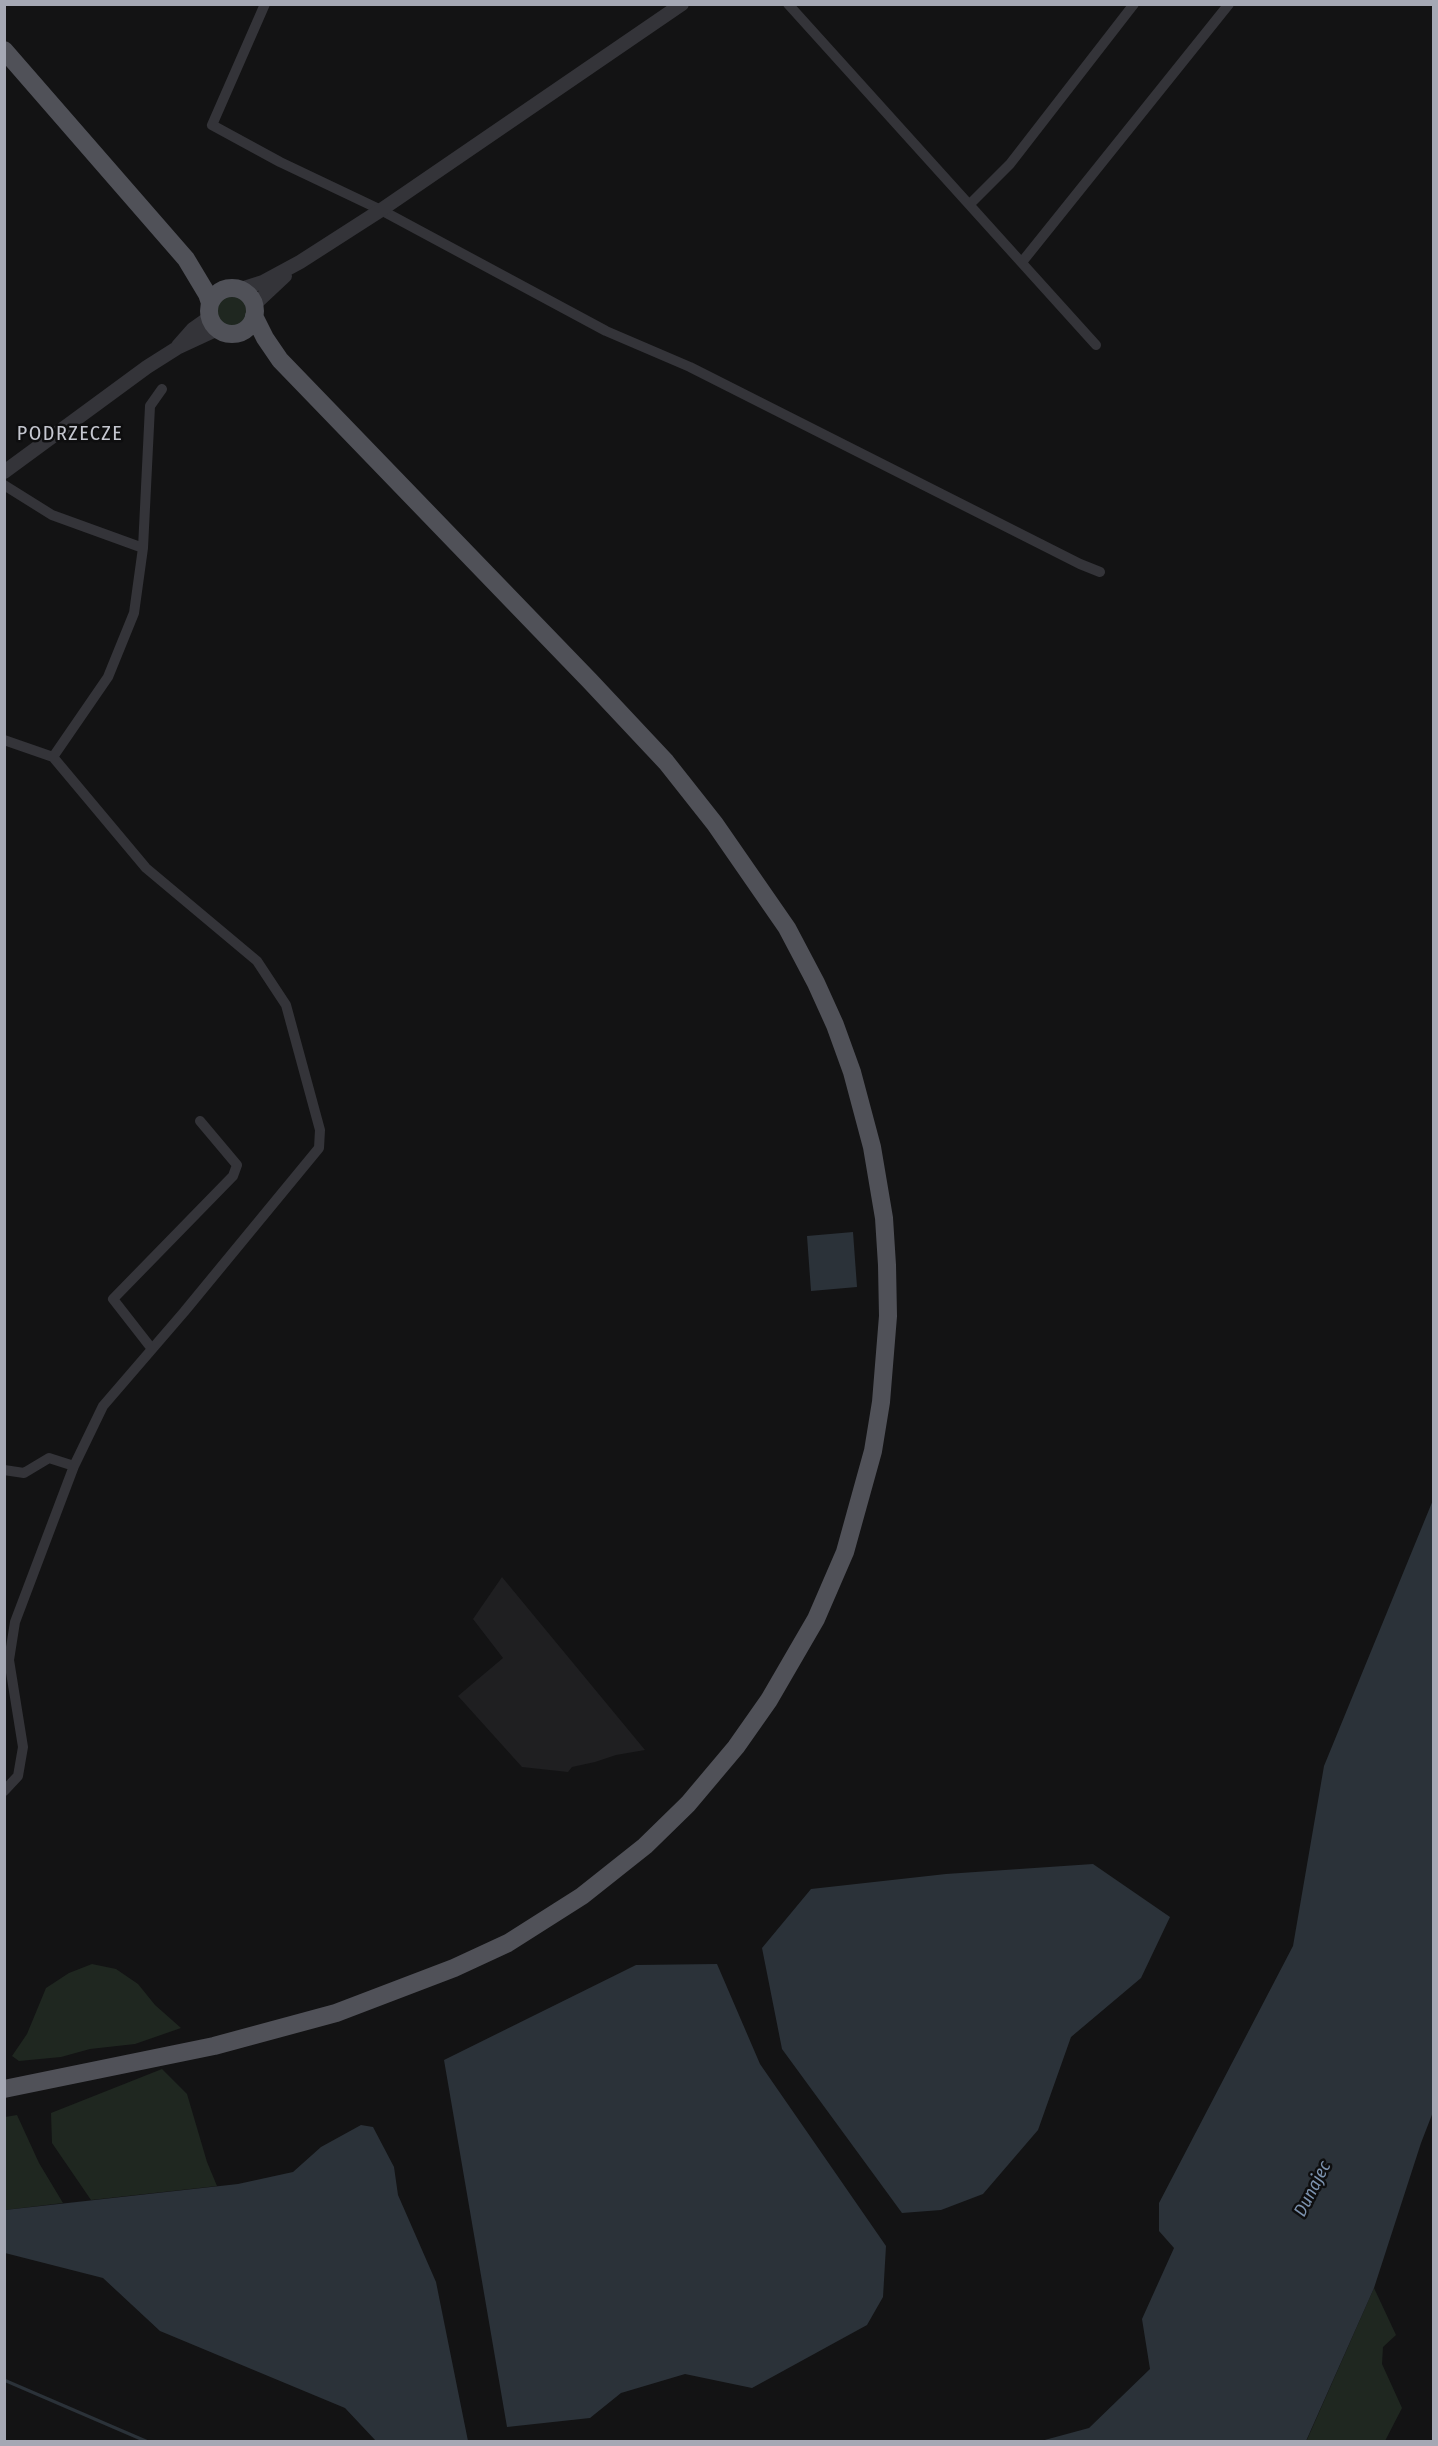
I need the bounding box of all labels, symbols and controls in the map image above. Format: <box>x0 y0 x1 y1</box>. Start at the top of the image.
district label: PODRZECZE <box>17 422 123 446</box>
water label: Dunajec <box>1290 2158 1336 2220</box>

